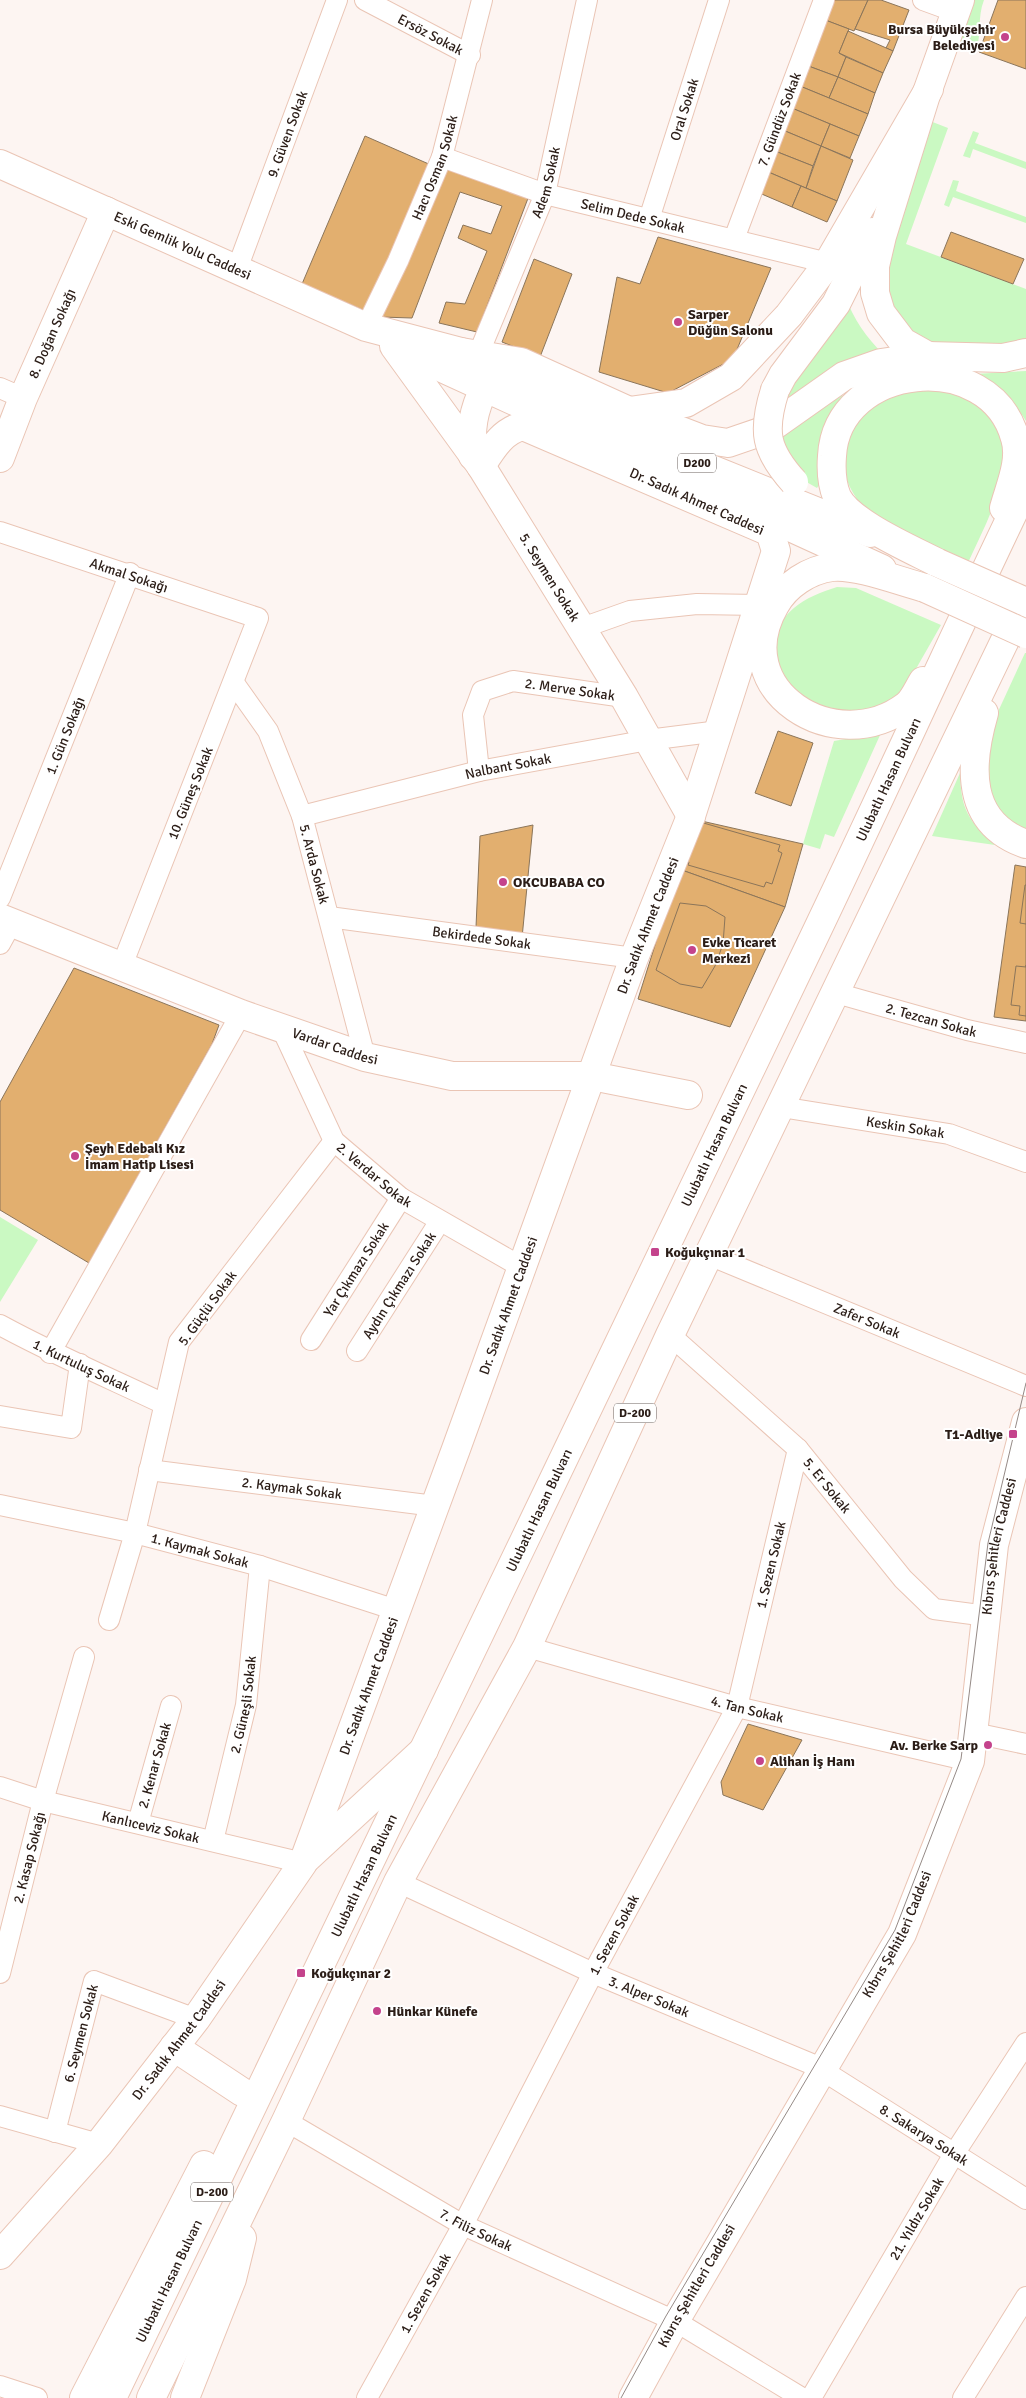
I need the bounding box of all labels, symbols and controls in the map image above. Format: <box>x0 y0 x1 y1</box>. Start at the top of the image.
street label: Ersöz Sokak <box>395 11 466 59</box>
place label: Bursa Büyükşehir Belediyesi <box>888 21 995 54</box>
marker: Bursa Büyükşehir Belediyesi <box>999 31 1011 43</box>
street label: 7. Gündüz Sokak <box>754 70 805 169</box>
street label: Oral Sokak <box>667 76 702 143</box>
street label: 9. Güven Sokak <box>264 88 312 180</box>
street label: Hacı Osman Sokak <box>408 113 461 223</box>
street label: Adem Sokak <box>528 145 564 221</box>
street label: Selim Dede Sokak <box>579 195 687 237</box>
street label: Eski Gemlik Yolu Caddesi <box>111 208 254 284</box>
street label: 8. Doğan Sokağı <box>25 286 79 381</box>
place label: Sarper Düğün Salonu <box>688 306 773 339</box>
marker: Sarper Düğün Salonu <box>672 316 684 328</box>
road number: D200 <box>678 453 716 472</box>
street label: Dr. Sadık Ahmet Caddesi <box>627 464 767 539</box>
street label: 5. Seymen Sokak <box>516 530 583 625</box>
street label: Akmal Sokağı <box>88 555 170 596</box>
street label: 2. Merve Sokak <box>524 675 616 705</box>
street label: 1. Gün Sokağı <box>42 694 89 777</box>
street label: Ulubatlı Hasan Bulvarı <box>852 715 925 844</box>
street label: 10. Güneş Sokak <box>164 744 217 842</box>
street label: Nalbant Sokak <box>463 750 552 783</box>
street label: 5. Arda Sokak <box>296 822 333 906</box>
street label: Dr. Sadık Ahmet Caddesi <box>614 855 683 996</box>
place label: OKCUBABA CO <box>513 874 605 891</box>
marker: OKCUBABA CO <box>497 876 509 888</box>
street label: Bekirdede Sokak <box>431 923 532 953</box>
place label: Evke Ticaret Merkezi <box>702 934 777 967</box>
marker: Evke Ticaret Merkezi <box>686 944 698 956</box>
street label: 2. Tezcan Sokak <box>884 999 978 1041</box>
street label: Vardar Caddesi <box>290 1024 380 1069</box>
street label: Ulubatlı Hasan Bulvarı <box>678 1081 751 1210</box>
street label: Keskin Sokak <box>865 1113 946 1142</box>
street label: 2. Verdar Sokak <box>333 1139 414 1211</box>
place label: Şeyh Edebali Kız İmam Hatip Lisesi <box>85 1140 194 1173</box>
marker: Şeyh Edebali Kız İmam Hatip Lisesi <box>69 1150 81 1162</box>
street label: Yar Çıkmazı Sokak <box>320 1219 393 1320</box>
street label: Aydın Çıkmazı Sokak <box>359 1229 440 1342</box>
street label: Dr. Sadık Ahmet Caddesi <box>476 1234 541 1377</box>
place label: Koğukçınar 1 <box>665 1244 746 1261</box>
marker: Koğukçınar 1 <box>649 1246 661 1258</box>
street label: 5. Güçlü Sokak <box>175 1268 240 1349</box>
street label: Zafer Sokak <box>831 1299 903 1342</box>
street label: 1. Kurtuluş Sokak <box>30 1336 132 1396</box>
road number: D-200 <box>614 1404 656 1422</box>
place label: T1-Adliye <box>945 1426 1003 1443</box>
marker: T1-Adliye <box>1007 1428 1019 1440</box>
street label: Ulubatlı Hasan Bulvarı <box>503 1446 576 1575</box>
street label: 5. Er Sokak <box>799 1454 854 1517</box>
street label: 2. Kaymak Sokak <box>241 1474 343 1503</box>
street label: Kıbrıs Şehitleri Caddesi <box>978 1476 1020 1616</box>
street label: 1. Sezen Sokak <box>753 1520 790 1610</box>
street label: 1. Kaymak Sokak <box>149 1530 251 1572</box>
street label: Dr. Sadık Ahmet Caddesi <box>336 1615 402 1757</box>
street label: 2. Güneşli Sokak <box>227 1655 260 1755</box>
street label: 4. Tan Sokak <box>709 1692 785 1727</box>
street label: 2. Kenar Sokak <box>135 1720 175 1810</box>
place label: Av. Berke Sarp <box>890 1737 978 1754</box>
marker: Av. Berke Sarp <box>982 1739 994 1751</box>
place label: Alihan İş Hanı <box>770 1753 855 1770</box>
marker: Alihan İş Hanı <box>754 1755 766 1767</box>
street label: Kanlıceviz Sokak <box>100 1807 201 1847</box>
street label: 2. Kasap Sokağı <box>10 1810 49 1905</box>
street label: Ulubatlı Hasan Bulvarı <box>327 1811 401 1940</box>
street label: Kıbrıs Şehitleri Caddesi <box>859 1868 935 2001</box>
street label: 1. Sezen Sokak <box>585 1892 643 1978</box>
place label: Koğukçınar 2 <box>311 1965 391 1982</box>
marker: Koğukçınar 2 <box>295 1967 307 1979</box>
street label: 3. Alper Sokak <box>606 1972 692 2021</box>
street label: Dr. Sadık Ahmet Caddesi <box>128 1977 229 2103</box>
street label: 6. Seymen Sokak <box>60 1983 102 2084</box>
place label: Hünkar Künefe <box>387 2003 478 2020</box>
marker: Hünkar Künefe <box>371 2005 383 2017</box>
street label: 8. Sakarya Sokak <box>876 2101 972 2169</box>
street label: 21. Yıldız Sokak <box>886 2174 948 2263</box>
road number: D-200 <box>191 2182 233 2202</box>
street label: 7. Filiz Sokak <box>436 2205 515 2255</box>
street label: Ulubatlı Hasan Bulvarı <box>132 2217 206 2345</box>
street label: Kıbrıs Şehitleri Caddesi <box>654 2221 739 2350</box>
street label: 1. Sezen Sokak <box>397 2250 455 2336</box>

